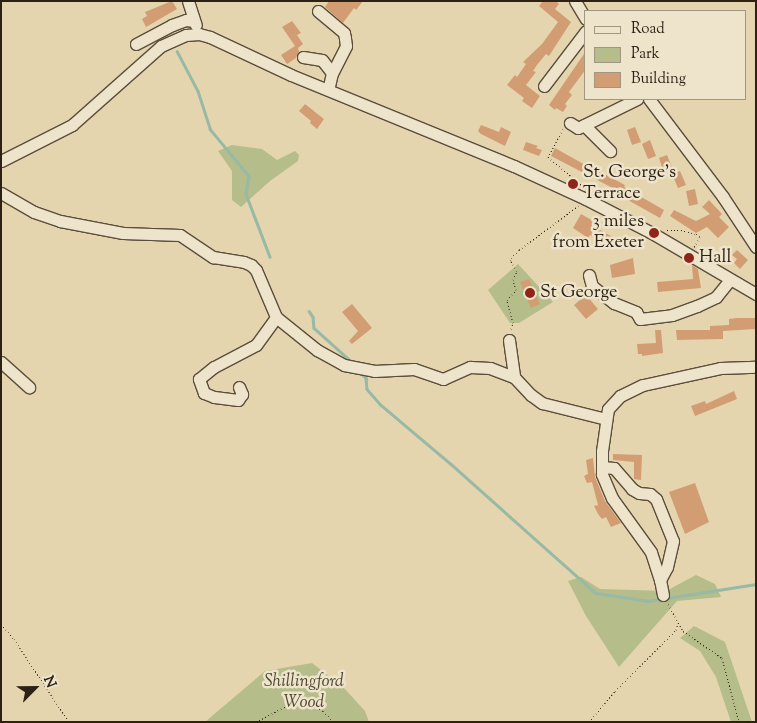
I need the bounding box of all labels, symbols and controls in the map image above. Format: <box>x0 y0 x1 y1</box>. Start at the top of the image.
legend <box>584 10 747 100</box>
text: Road <box>631 19 665 40</box>
text: Park <box>631 44 660 65</box>
text: Building <box>631 69 686 90</box>
place label: St. George's Terrace <box>583 163 676 205</box>
marker: St. George's Terrace <box>567 178 579 190</box>
place label: 3 miles from Exeter <box>552 212 644 254</box>
marker: 3 miles from Exeter <box>648 227 660 239</box>
place label: Hall <box>699 247 732 269</box>
marker: Hall <box>683 252 695 264</box>
place label: St George <box>540 282 618 304</box>
marker: St George <box>524 287 536 299</box>
north arrow <box>10 663 60 713</box>
park label: Shillingford Wood <box>264 672 344 714</box>
text: N <box>37 673 60 691</box>

